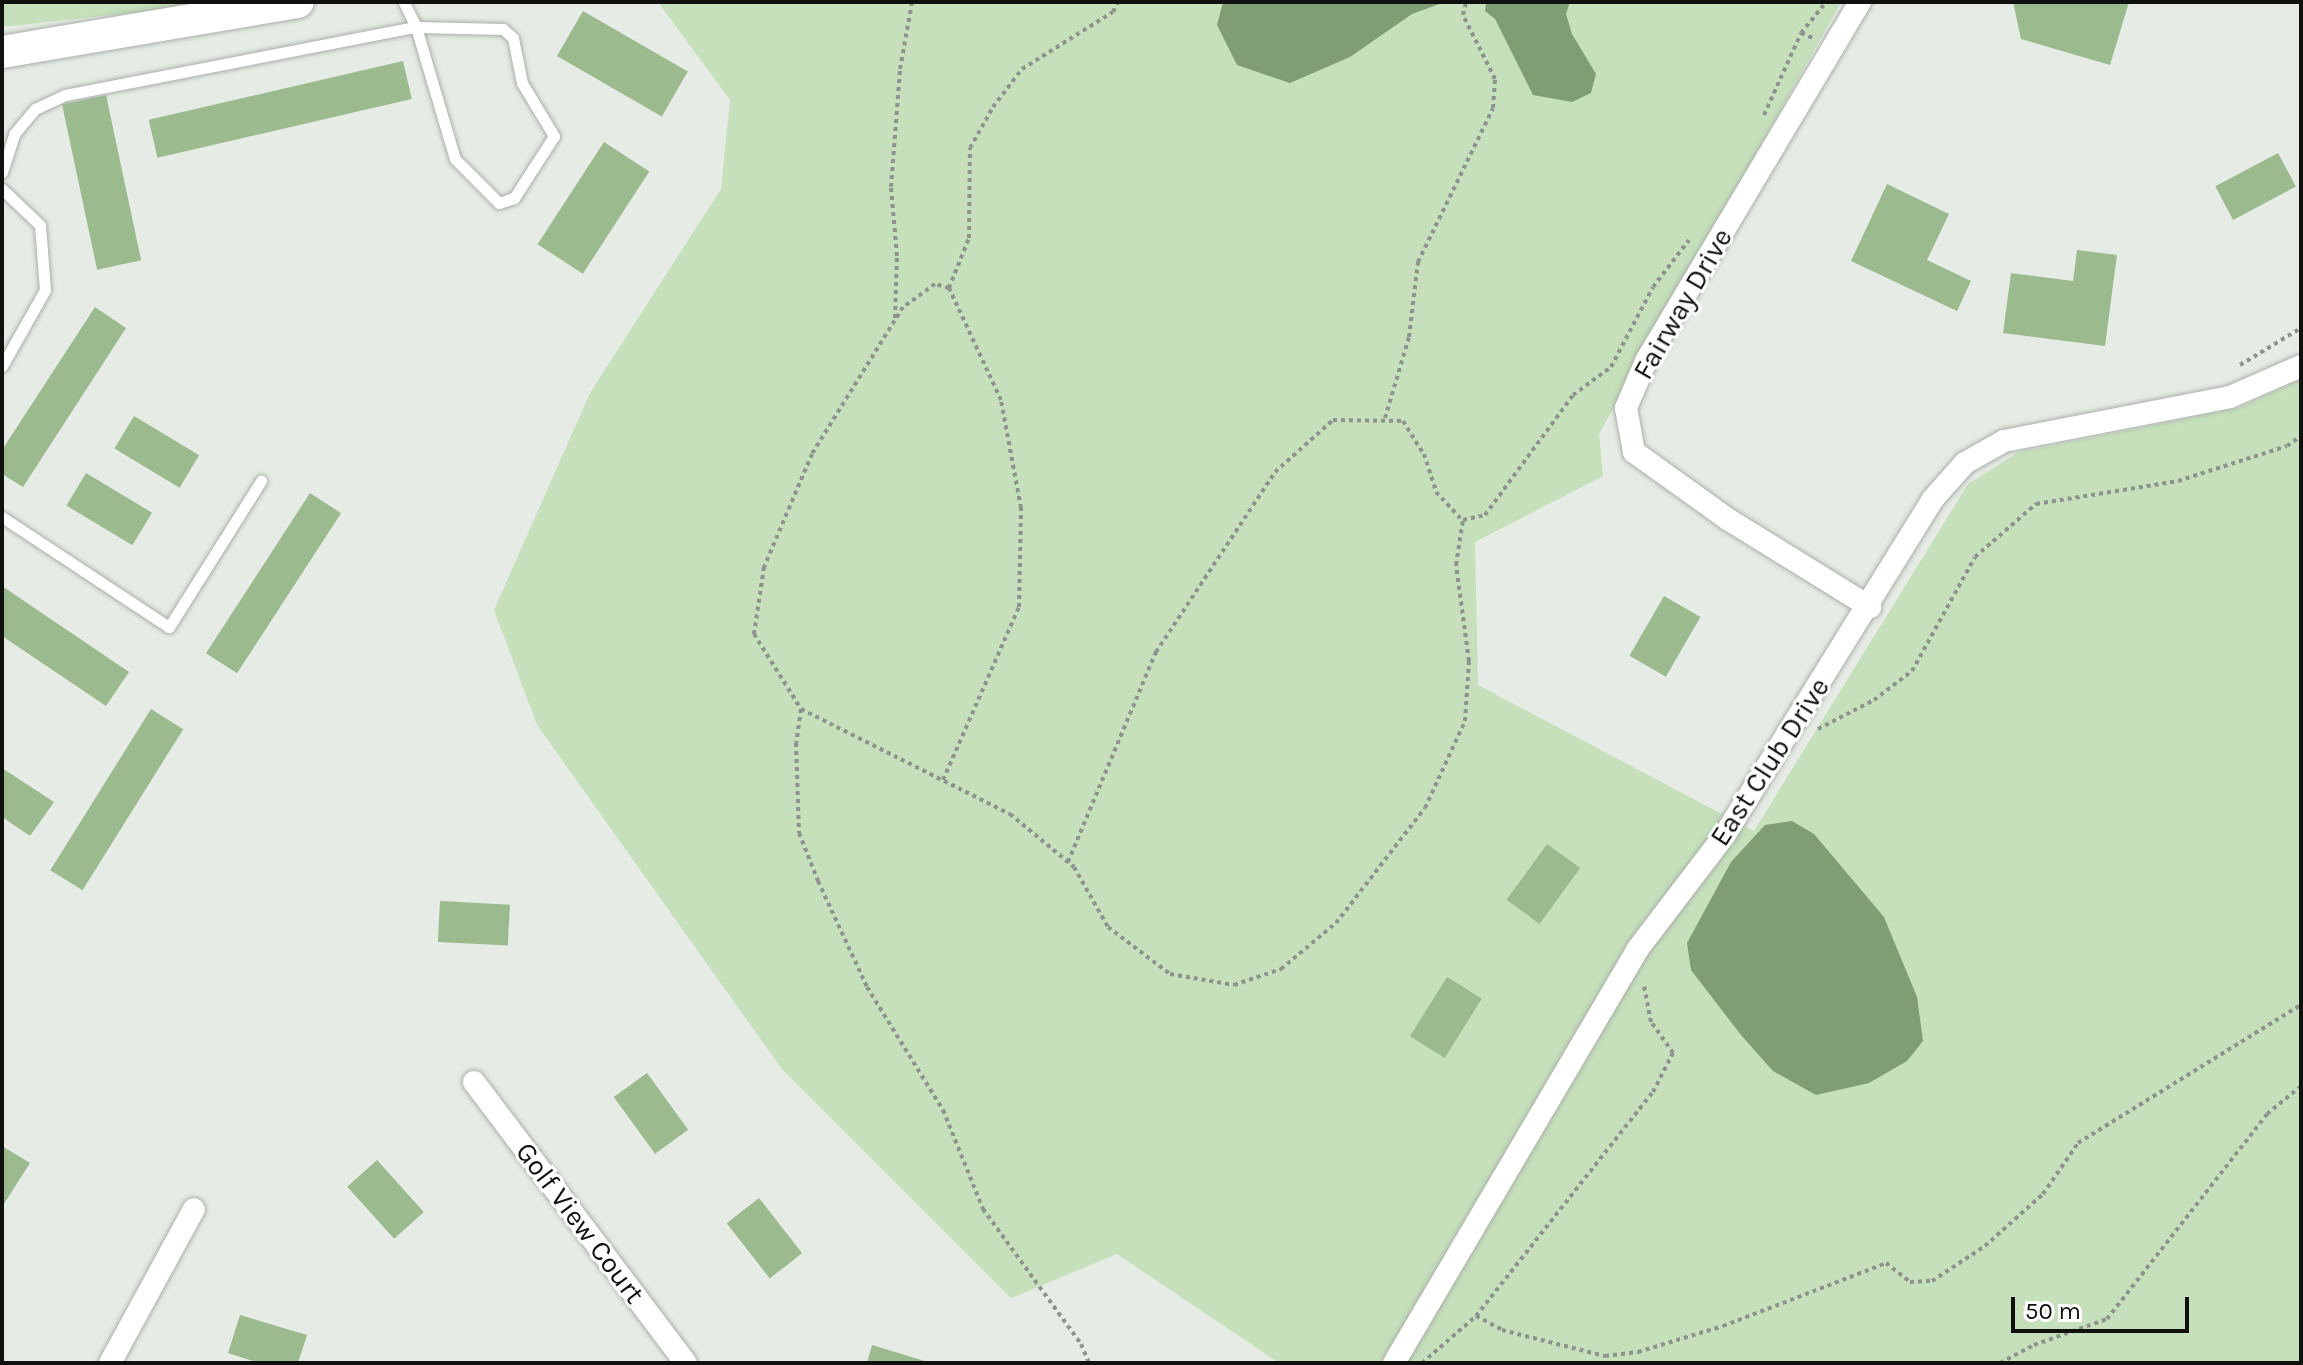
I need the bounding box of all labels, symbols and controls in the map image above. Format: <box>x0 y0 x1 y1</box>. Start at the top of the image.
street label: Fairway Drive <box>1626 223 1740 385</box>
street label: East Club Drive <box>1703 672 1837 852</box>
street label: Golf View Court <box>509 1136 651 1310</box>
scale bar <box>2015 1281 2193 1331</box>
text: 50 m <box>2025 1297 2081 1325</box>

